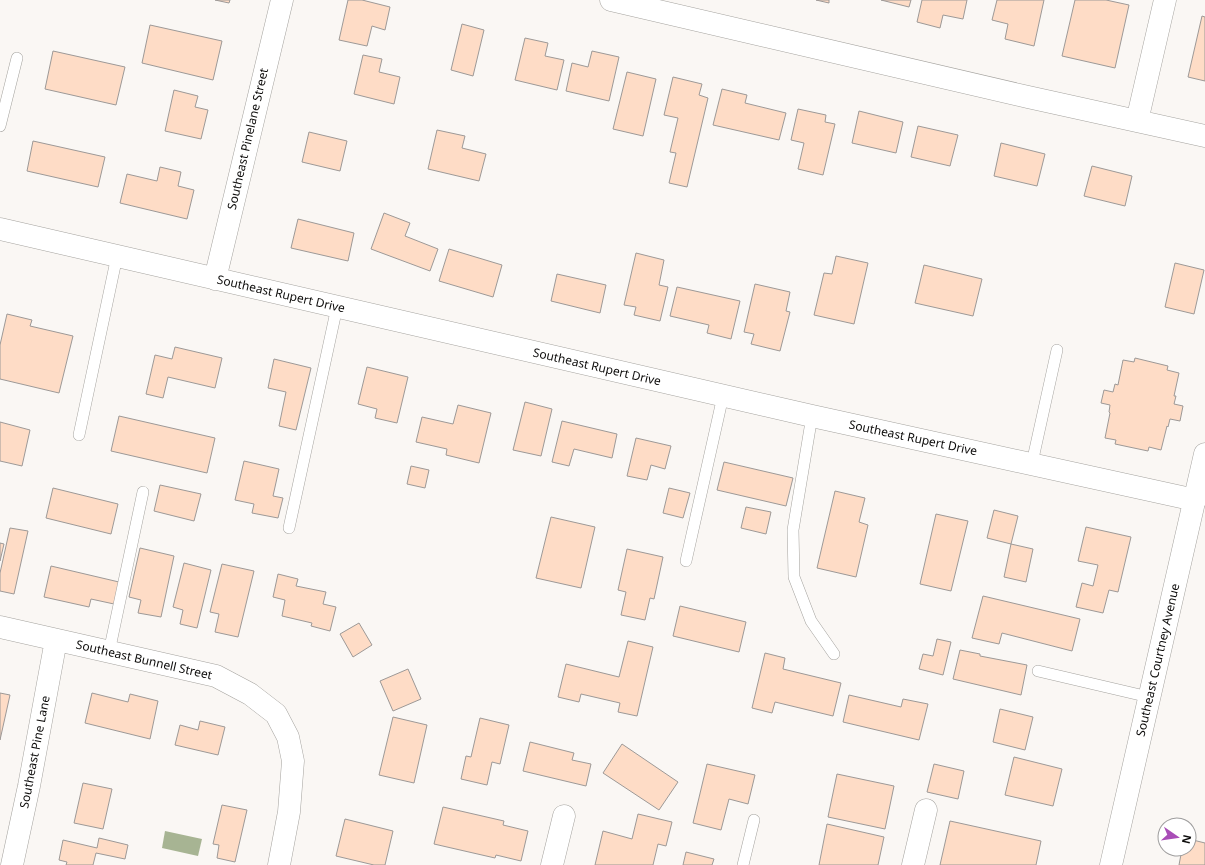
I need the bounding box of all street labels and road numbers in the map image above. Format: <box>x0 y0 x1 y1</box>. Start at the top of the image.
street label: Southeast Pinelane Street <box>223 66 272 211</box>
street label: Southeast Rupert Drive <box>215 271 347 317</box>
street label: Southeast Rupert Drive <box>531 344 663 390</box>
street label: Southeast Rupert Drive <box>847 416 979 459</box>
street label: Southeast Courtney Avenue <box>1132 581 1183 738</box>
street label: Southeast Bunnell Street <box>74 636 215 684</box>
street label: Southeast Pine Lane <box>15 694 54 810</box>

